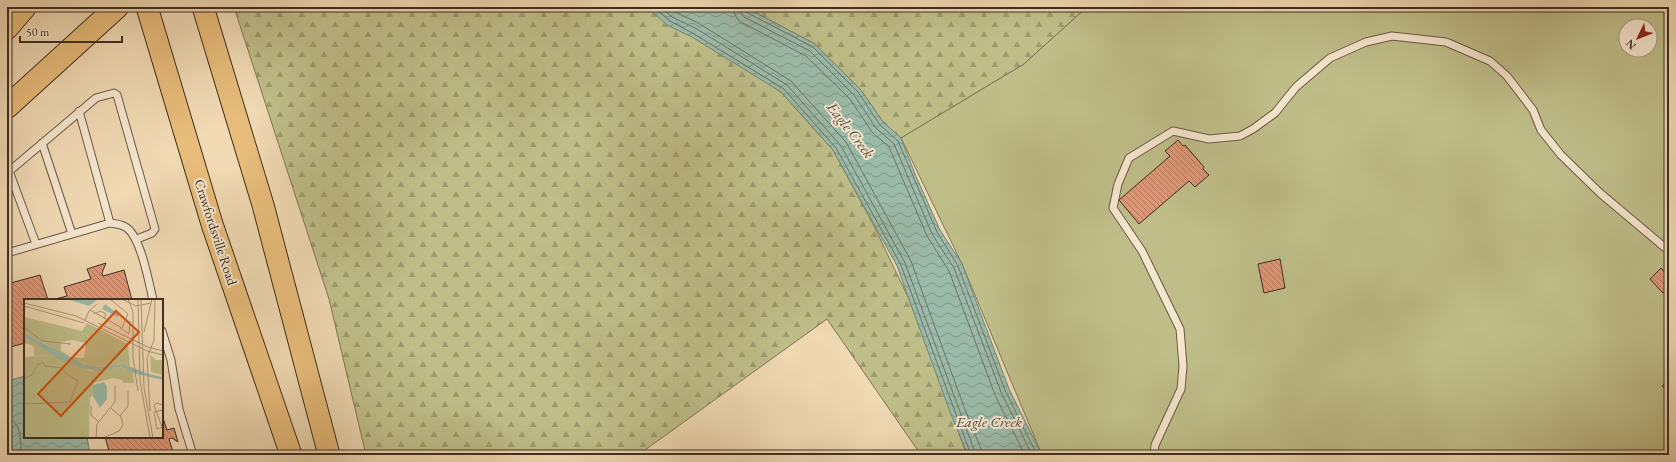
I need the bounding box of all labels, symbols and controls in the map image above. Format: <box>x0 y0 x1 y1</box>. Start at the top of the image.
scale bar <box>20 18 122 44</box>
north arrow <box>1618 18 1658 58</box>
text: 50 m <box>26 24 50 40</box>
text: N <box>1622 37 1639 53</box>
water label: Eagle Creek <box>823 97 879 162</box>
street label: Crawfordsville Road <box>190 177 242 288</box>
inset map <box>24 299 163 438</box>
water label: Eagle Creek <box>955 412 1022 431</box>

